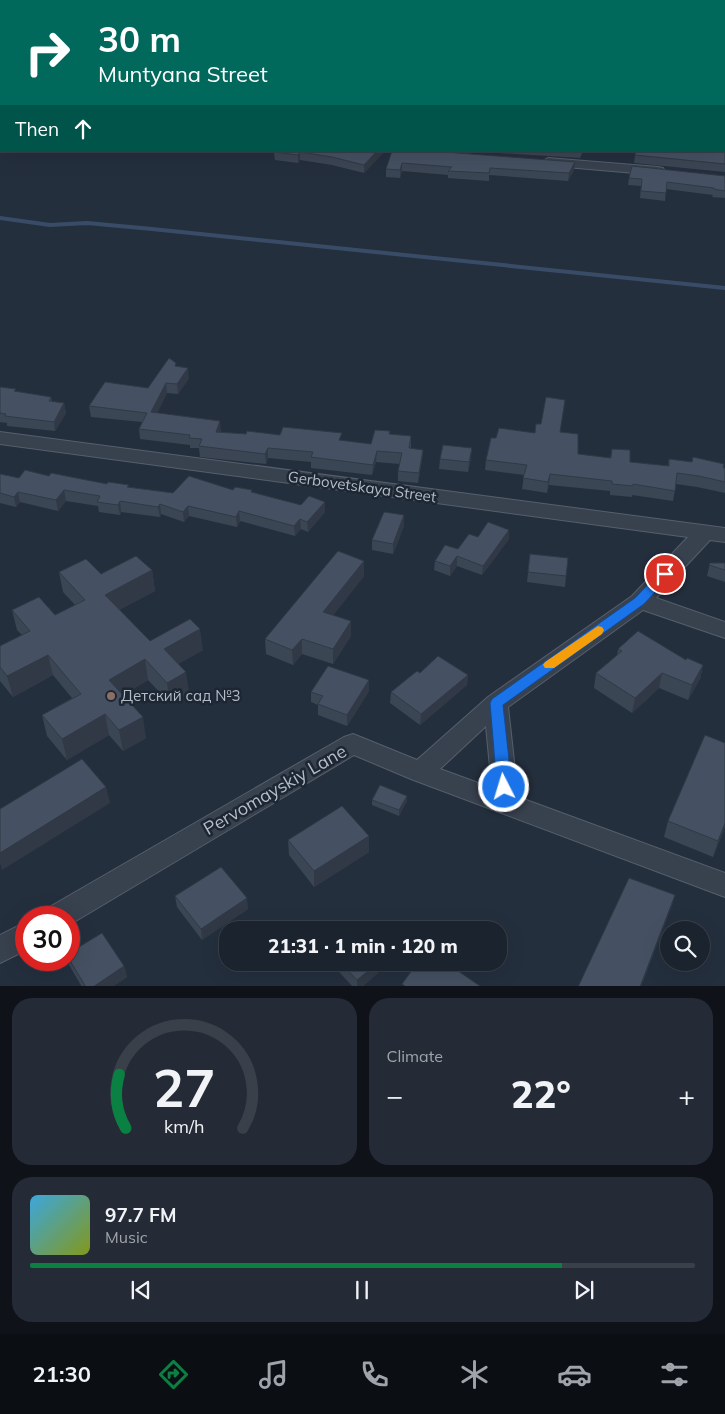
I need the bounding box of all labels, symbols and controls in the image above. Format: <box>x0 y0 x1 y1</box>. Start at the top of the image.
text: 30 m <box>98 17 181 61</box>
icon: right <box>15 20 80 85</box>
text: Muntyana Street <box>98 60 268 88</box>
icon: ahead <box>69 115 97 143</box>
text: Then <box>15 117 59 141</box>
street label: Gerbovetskaya Street <box>287 467 437 506</box>
pin <box>644 553 686 595</box>
icon: arrive <box>651 560 679 588</box>
place label: Детский сад №3 <box>121 686 241 705</box>
marker: Детский сад №3 <box>105 690 117 702</box>
street label: Pervomayskiy Lane <box>199 739 350 840</box>
position arrow <box>477 760 529 812</box>
speed limit sign: 30 <box>15 906 80 971</box>
map controls <box>660 921 710 971</box>
button: search <box>660 921 710 971</box>
text: 21:31 · 1 min · 120 m <box>268 934 458 958</box>
text: Climate <box>387 1046 443 1066</box>
text: 27 <box>153 1055 215 1120</box>
text: 22° <box>511 1070 571 1118</box>
text: − <box>387 1078 403 1113</box>
text: + <box>678 1078 695 1113</box>
text: km/h <box>164 1115 204 1137</box>
text: 97.7 FM <box>105 1203 177 1227</box>
text: Music <box>105 1227 148 1247</box>
icon: previous <box>127 1276 155 1304</box>
icon: pause <box>348 1276 376 1304</box>
icon: next <box>570 1276 598 1304</box>
icon: directions <box>156 1357 191 1392</box>
icon: music <box>256 1357 291 1392</box>
icon: phone <box>357 1357 392 1392</box>
icon: climate <box>457 1357 492 1392</box>
icon: car <box>557 1357 592 1392</box>
icon: filters <box>657 1357 692 1392</box>
text: 21:30 <box>33 1360 91 1388</box>

